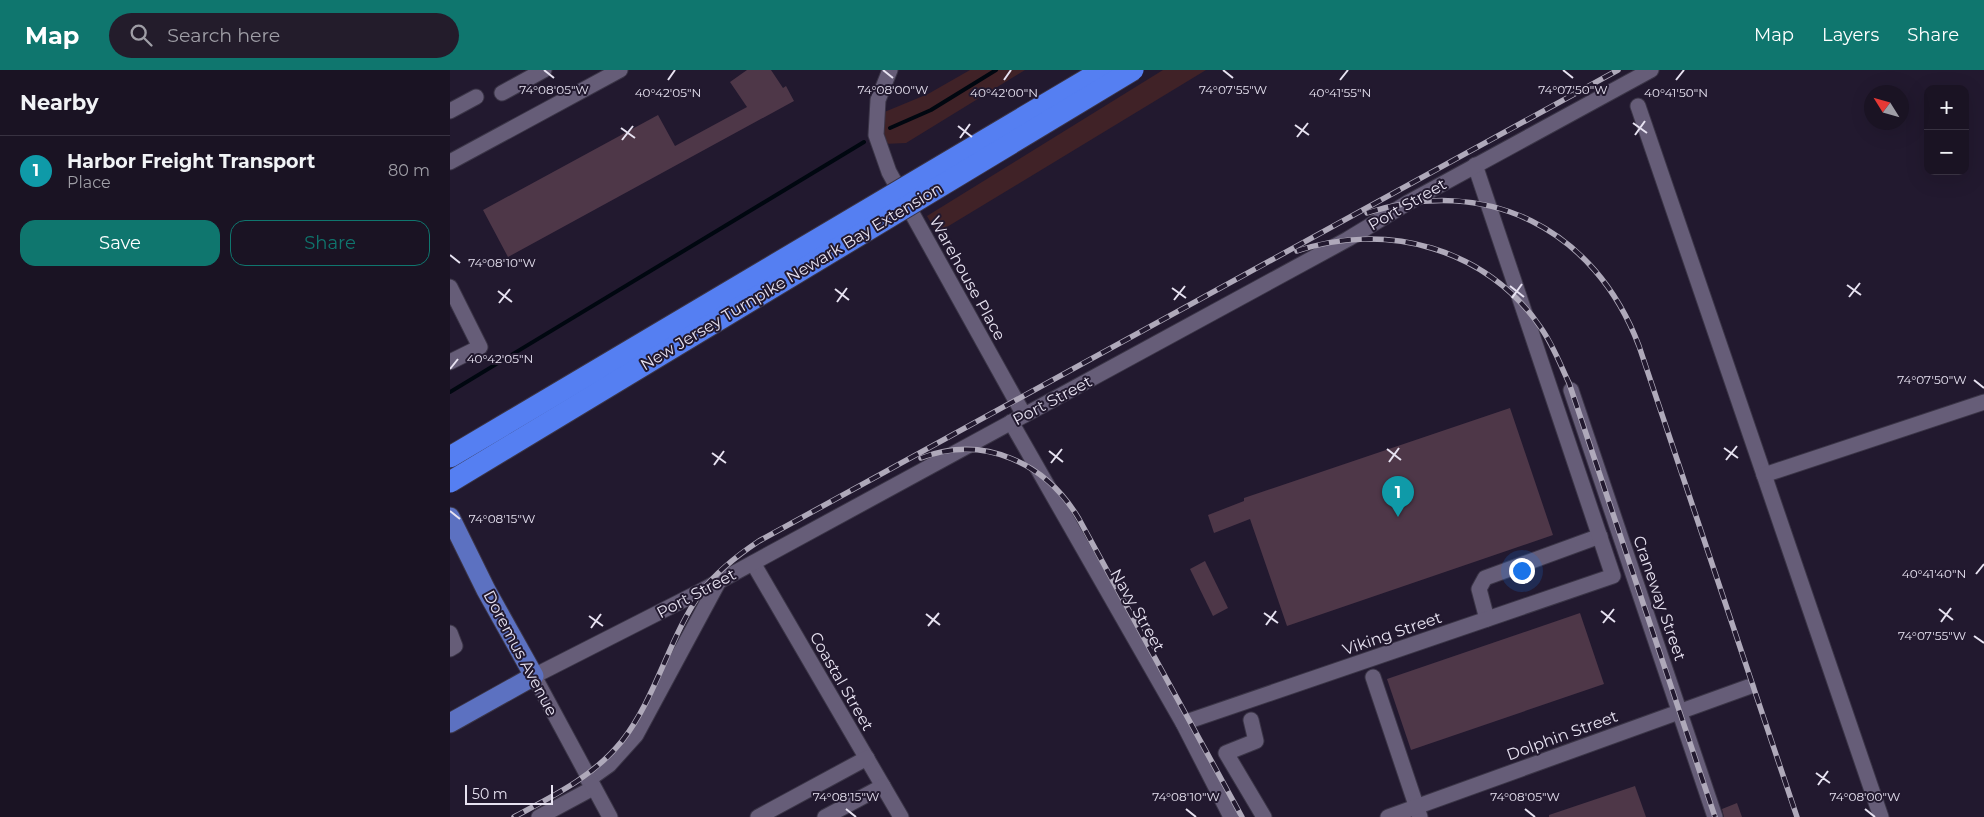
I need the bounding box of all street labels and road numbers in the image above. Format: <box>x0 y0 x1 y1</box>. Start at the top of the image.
street label: Port Street <box>1365 174 1450 234</box>
street label: New Jersey Turnpike Newark Bay Extension <box>637 179 946 374</box>
street label: Warehouse Place <box>925 213 1010 344</box>
street label: Port Street <box>1009 371 1096 429</box>
street label: Craneway Street <box>1629 533 1690 664</box>
street label: Port Street <box>653 564 740 622</box>
street label: Navy Street <box>1106 566 1169 655</box>
street label: Doremus Avenue <box>479 587 562 719</box>
street label: Viking Street <box>1340 607 1445 659</box>
street label: Coastal Street <box>806 629 878 734</box>
street label: Dolphin Street <box>1504 706 1621 764</box>

